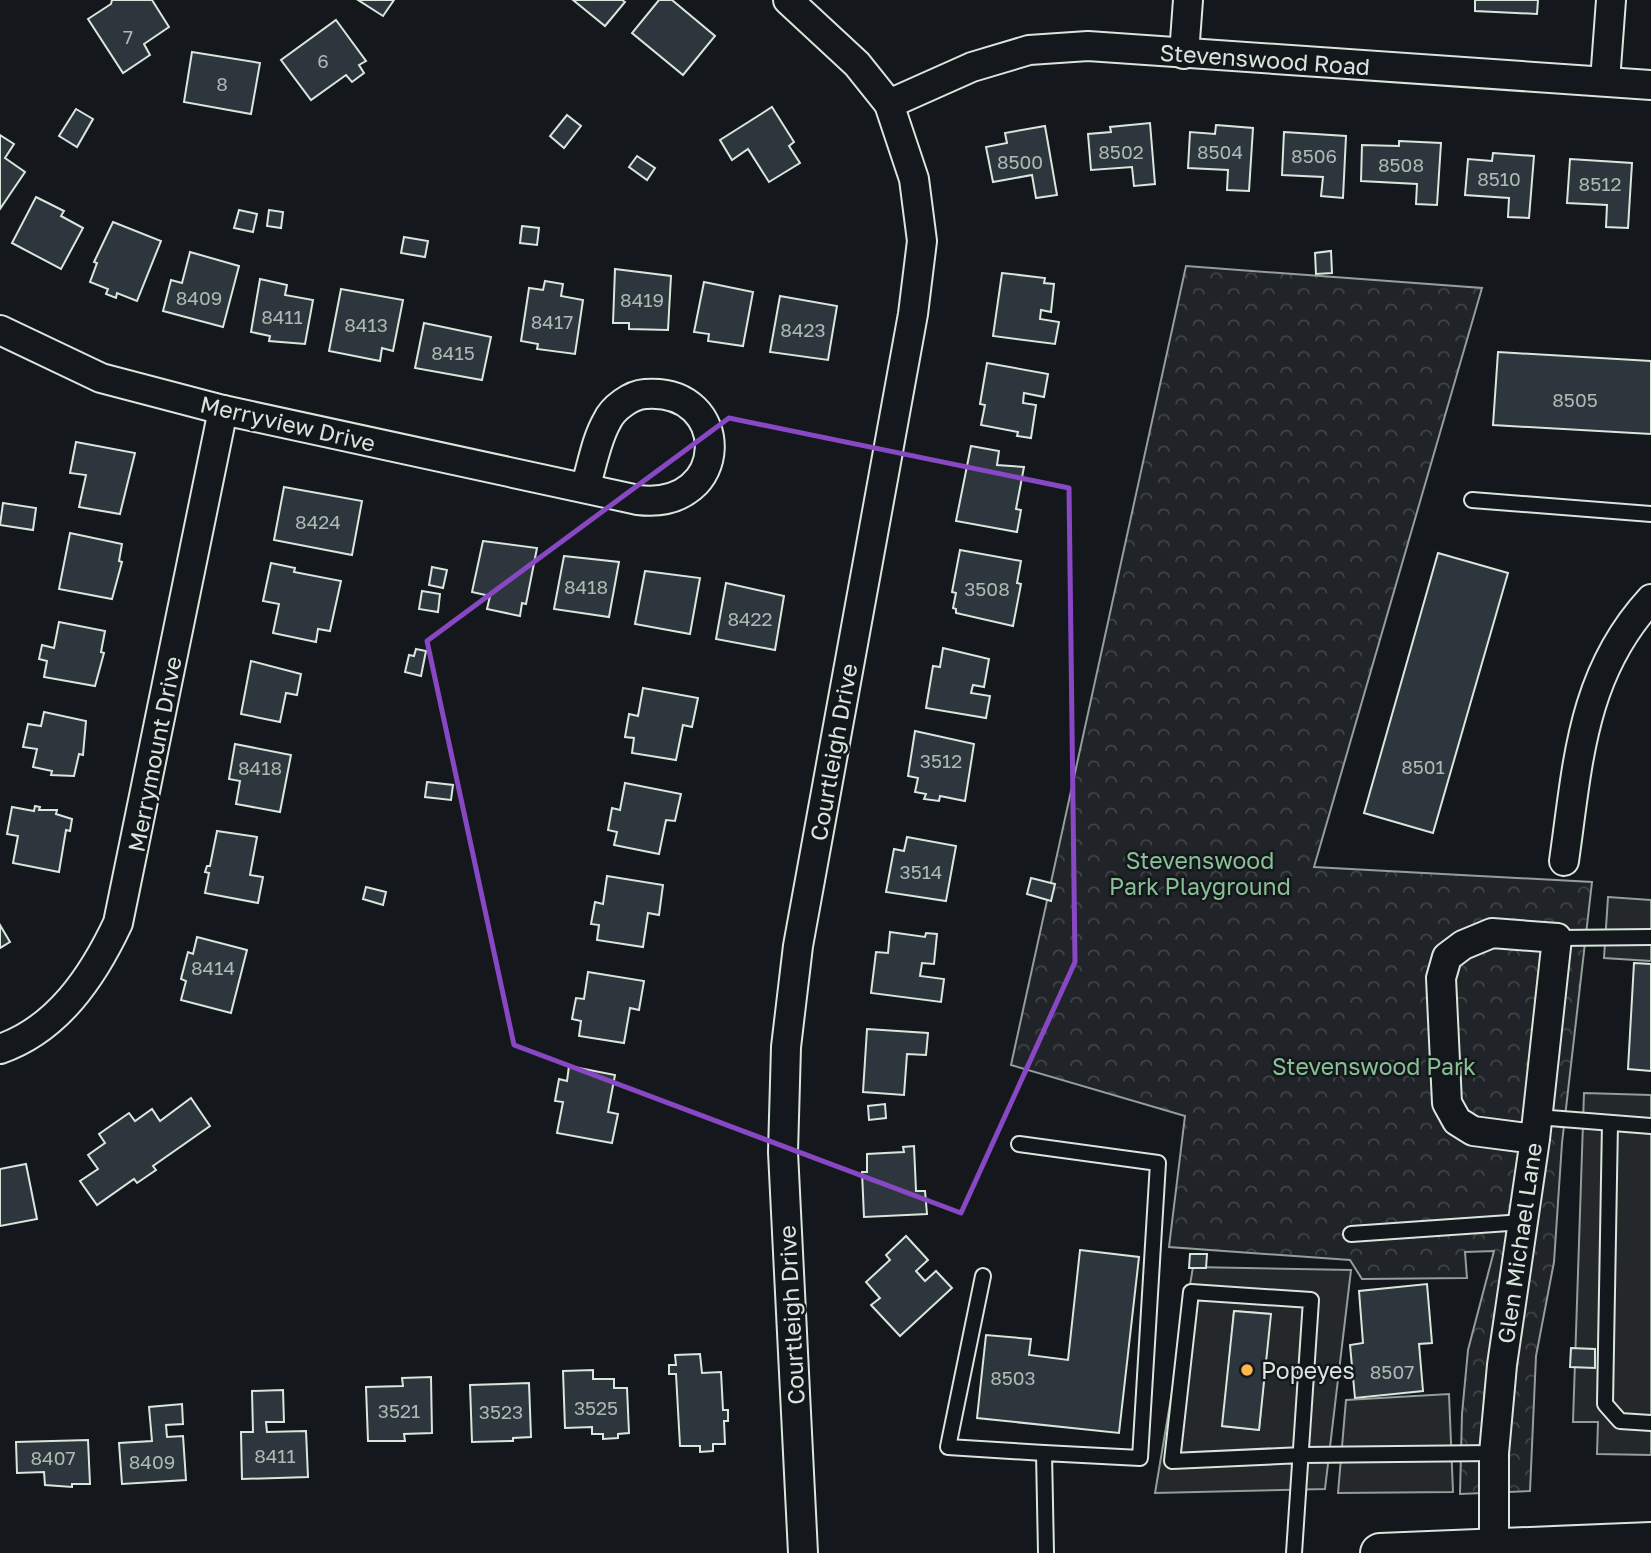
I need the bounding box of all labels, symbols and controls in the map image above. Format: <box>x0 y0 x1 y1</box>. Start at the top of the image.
house number: 7 <box>123 25 133 48</box>
street label: Stevenswood Road <box>1159 38 1371 80</box>
house number: 6 <box>317 49 329 72</box>
house number: 8 <box>216 72 228 95</box>
house number: 8502 <box>1098 140 1144 163</box>
house number: 8504 <box>1197 140 1243 163</box>
house number: 8506 <box>1291 144 1337 167</box>
house number: 8500 <box>997 150 1043 173</box>
house number: 8508 <box>1378 153 1424 176</box>
house number: 8510 <box>1477 167 1521 190</box>
house number: 8512 <box>1579 172 1621 195</box>
house number: 8409 <box>176 286 222 309</box>
house number: 8419 <box>620 288 664 311</box>
house number: 8411 <box>261 305 303 328</box>
house number: 8417 <box>531 310 573 333</box>
house number: 8413 <box>344 313 388 336</box>
house number: 8423 <box>780 318 826 341</box>
house number: 8415 <box>431 341 475 364</box>
house number: 8505 <box>1552 388 1598 411</box>
street label: Merryview Drive <box>198 389 378 457</box>
house number: 8424 <box>295 510 341 533</box>
house number: 8418 <box>564 575 608 598</box>
house number: 3508 <box>964 577 1010 600</box>
house number: 8422 <box>727 607 773 630</box>
street label: Merrymount Drive <box>121 654 187 854</box>
street label: Courtleigh Drive <box>804 661 862 843</box>
house number: 3512 <box>920 749 962 772</box>
house number: 8501 <box>1401 755 1445 778</box>
house number: 8418 <box>238 756 282 779</box>
park label: Stevenswood Park Playground <box>1109 846 1291 900</box>
house number: 3514 <box>900 860 942 883</box>
house number: 8414 <box>191 956 235 979</box>
park label: Stevenswood Park <box>1272 1052 1476 1080</box>
street label: Glen Michael Lane <box>1491 1141 1547 1345</box>
street label: Courtleigh Drive <box>772 1225 810 1405</box>
place label: Popeyes <box>1261 1356 1355 1384</box>
house number: 8507 <box>1370 1360 1414 1383</box>
marker: Popeyes <box>1239 1362 1255 1378</box>
house number: 8503 <box>990 1366 1036 1389</box>
house number: 3525 <box>574 1396 618 1419</box>
house number: 3521 <box>378 1399 420 1422</box>
house number: 3523 <box>479 1400 523 1423</box>
house number: 8411 <box>254 1444 296 1467</box>
house number: 8407 <box>30 1446 76 1469</box>
house number: 8409 <box>129 1450 175 1473</box>

